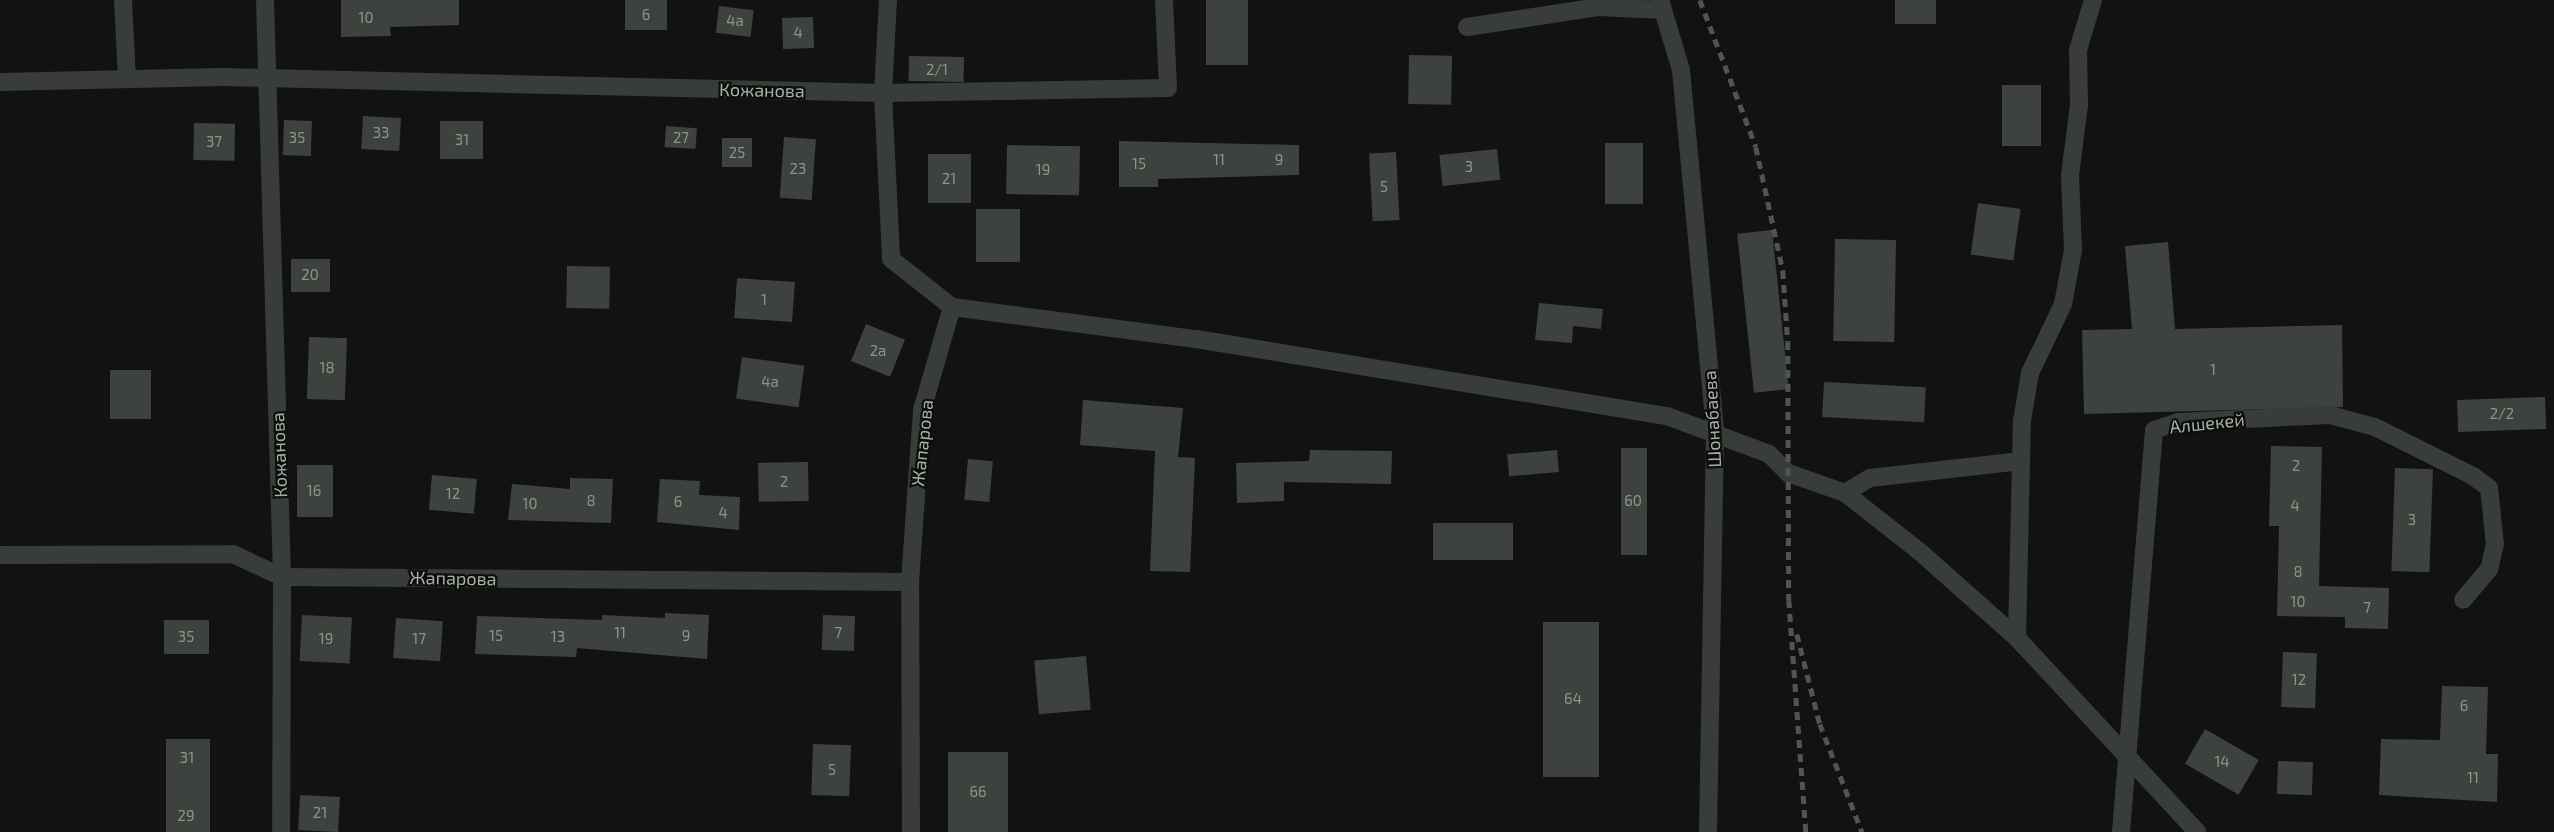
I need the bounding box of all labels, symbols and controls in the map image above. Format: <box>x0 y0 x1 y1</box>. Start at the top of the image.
house number: 6 <box>642 6 650 24</box>
house number: 10 <box>358 9 374 27</box>
house number: 4а <box>726 12 744 30</box>
house number: 4 <box>793 24 803 42</box>
house number: 2/1 <box>926 61 948 79</box>
street label: Кожанова <box>719 78 805 102</box>
house number: 33 <box>373 124 389 142</box>
house number: 35 <box>289 129 305 147</box>
house number: 27 <box>673 129 689 147</box>
house number: 31 <box>455 131 469 149</box>
house number: 37 <box>206 133 222 151</box>
house number: 25 <box>729 144 745 162</box>
house number: 11 <box>1213 151 1225 169</box>
house number: 9 <box>1275 151 1283 169</box>
house number: 15 <box>1132 155 1146 173</box>
house number: 3 <box>1465 158 1473 176</box>
house number: 23 <box>790 160 806 178</box>
house number: 19 <box>1036 161 1050 179</box>
house number: 21 <box>942 170 956 188</box>
house number: 5 <box>1380 178 1388 196</box>
house number: 20 <box>301 266 319 284</box>
house number: 1 <box>761 291 767 309</box>
house number: 2а <box>870 342 886 360</box>
house number: 18 <box>319 359 335 377</box>
house number: 1 <box>2210 361 2216 379</box>
street label: Шонабаева <box>1699 370 1725 468</box>
house number: 4а <box>761 373 779 391</box>
street label: Жапарова <box>907 398 937 488</box>
house number: 2/2 <box>2490 405 2514 423</box>
street label: Алшекей <box>2168 408 2246 438</box>
street label: Кожанова <box>267 412 291 498</box>
house number: 2 <box>2292 457 2300 475</box>
house number: 2 <box>780 473 788 491</box>
house number: 16 <box>307 482 321 500</box>
house number: 12 <box>446 485 460 503</box>
house number: 8 <box>586 492 596 510</box>
house number: 60 <box>1624 492 1642 510</box>
house number: 6 <box>674 493 682 511</box>
house number: 10 <box>522 495 538 513</box>
house number: 4 <box>2290 497 2300 515</box>
house number: 4 <box>718 504 728 522</box>
house number: 3 <box>2408 511 2416 529</box>
house number: 8 <box>2293 563 2303 581</box>
street label: Жапарова <box>409 566 497 590</box>
house number: 10 <box>2290 593 2306 611</box>
house number: 7 <box>2363 599 2371 617</box>
house number: 11 <box>614 624 626 642</box>
house number: 7 <box>834 624 842 642</box>
house number: 15 <box>489 627 503 645</box>
house number: 9 <box>682 627 690 645</box>
house number: 35 <box>178 628 194 646</box>
house number: 13 <box>551 628 565 646</box>
house number: 19 <box>319 630 333 648</box>
house number: 17 <box>412 630 426 648</box>
house number: 12 <box>2292 671 2306 689</box>
house number: 64 <box>1564 690 1582 708</box>
house number: 6 <box>2460 697 2468 715</box>
house number: 31 <box>180 749 194 767</box>
house number: 14 <box>2214 753 2230 771</box>
house number: 5 <box>828 761 836 779</box>
house number: 11 <box>2467 769 2479 787</box>
house number: 66 <box>969 783 987 801</box>
house number: 21 <box>313 804 327 822</box>
house number: 29 <box>177 807 195 825</box>

